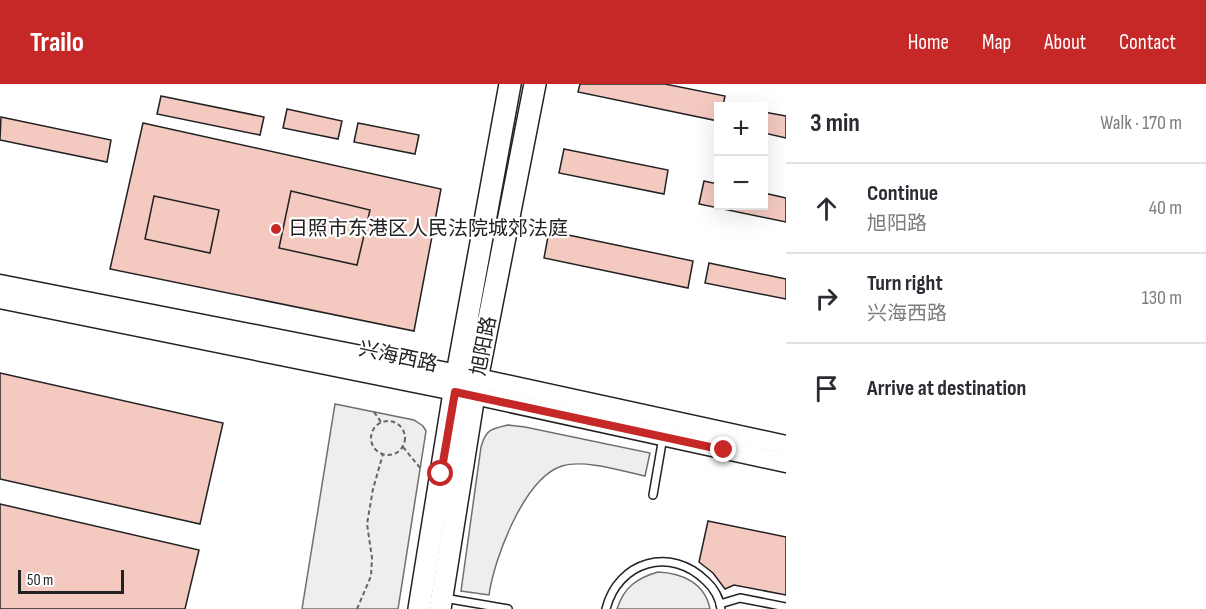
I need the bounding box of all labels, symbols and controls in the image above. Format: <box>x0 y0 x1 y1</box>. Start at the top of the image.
text: Trailo <box>30 26 84 59</box>
text: Home <box>908 30 949 55</box>
text: Map <box>982 30 1011 55</box>
text: About <box>1044 30 1086 55</box>
text: Contact <box>1119 30 1176 55</box>
map controls <box>714 102 768 210</box>
button: + <box>714 102 768 156</box>
text: 3 min <box>810 108 860 139</box>
text: Walk · 170 m <box>1100 111 1182 135</box>
button: − <box>714 156 768 210</box>
text: Continue <box>867 180 938 207</box>
icon: ahead <box>810 192 843 225</box>
text: 40 m <box>1149 196 1182 220</box>
text: 旭阳路 <box>867 212 927 236</box>
place label: 日照市东港区人民法院城郊法庭 <box>288 217 568 241</box>
marker: 日照市东港区人民法院城郊法庭 <box>269 222 283 236</box>
text: Turn right <box>867 270 943 297</box>
icon: right <box>810 282 843 315</box>
text: 130 m <box>1142 286 1182 310</box>
text: 兴海西路 <box>867 302 947 326</box>
street label: 旭阳路 <box>466 314 502 378</box>
street label: 兴海西路 <box>356 337 440 377</box>
icon: arrive <box>810 372 843 405</box>
text: Arrive at destination <box>867 375 1026 402</box>
route end <box>710 436 736 462</box>
route start <box>427 460 453 486</box>
scale bar <box>18 567 124 594</box>
text: 50 m <box>27 571 53 590</box>

